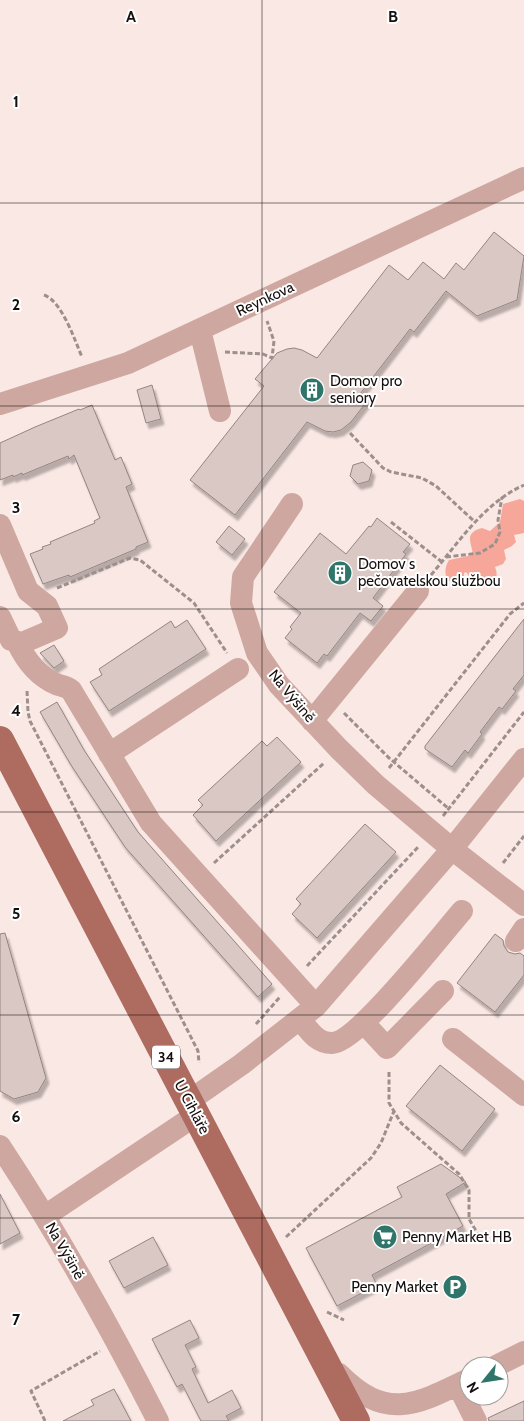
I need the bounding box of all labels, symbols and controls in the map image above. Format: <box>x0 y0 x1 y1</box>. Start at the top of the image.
text: A <box>126 7 136 26</box>
text: B <box>388 7 398 26</box>
text: 1 <box>13 92 19 111</box>
street label: Reynkova <box>233 278 297 320</box>
text: 2 <box>12 295 20 314</box>
place label: Domov pro seniory <box>330 372 402 407</box>
building icon: Domov pro seniory <box>299 377 325 403</box>
text: 3 <box>12 498 20 517</box>
place label: Domov s pečovatelskou službou <box>358 555 501 590</box>
building icon: Domov s pečovatelskou službou <box>327 560 353 586</box>
street label: Na Výšině <box>265 666 319 726</box>
text: 4 <box>11 701 21 720</box>
text: 5 <box>12 904 20 923</box>
road number: 34 <box>152 1046 180 1068</box>
street label: U Cihláře <box>170 1077 214 1137</box>
text: 6 <box>12 1107 21 1126</box>
street label: Na Výšině <box>41 1219 89 1283</box>
supermarket icon: Penny Market HB <box>372 1224 398 1250</box>
place label: Penny Market HB <box>402 1228 512 1246</box>
parking icon: Penny Market <box>442 1274 468 1300</box>
place label: Penny Market <box>351 1278 438 1296</box>
text: 7 <box>12 1310 21 1329</box>
north arrow <box>459 1356 509 1406</box>
text: N <box>462 1379 483 1396</box>

